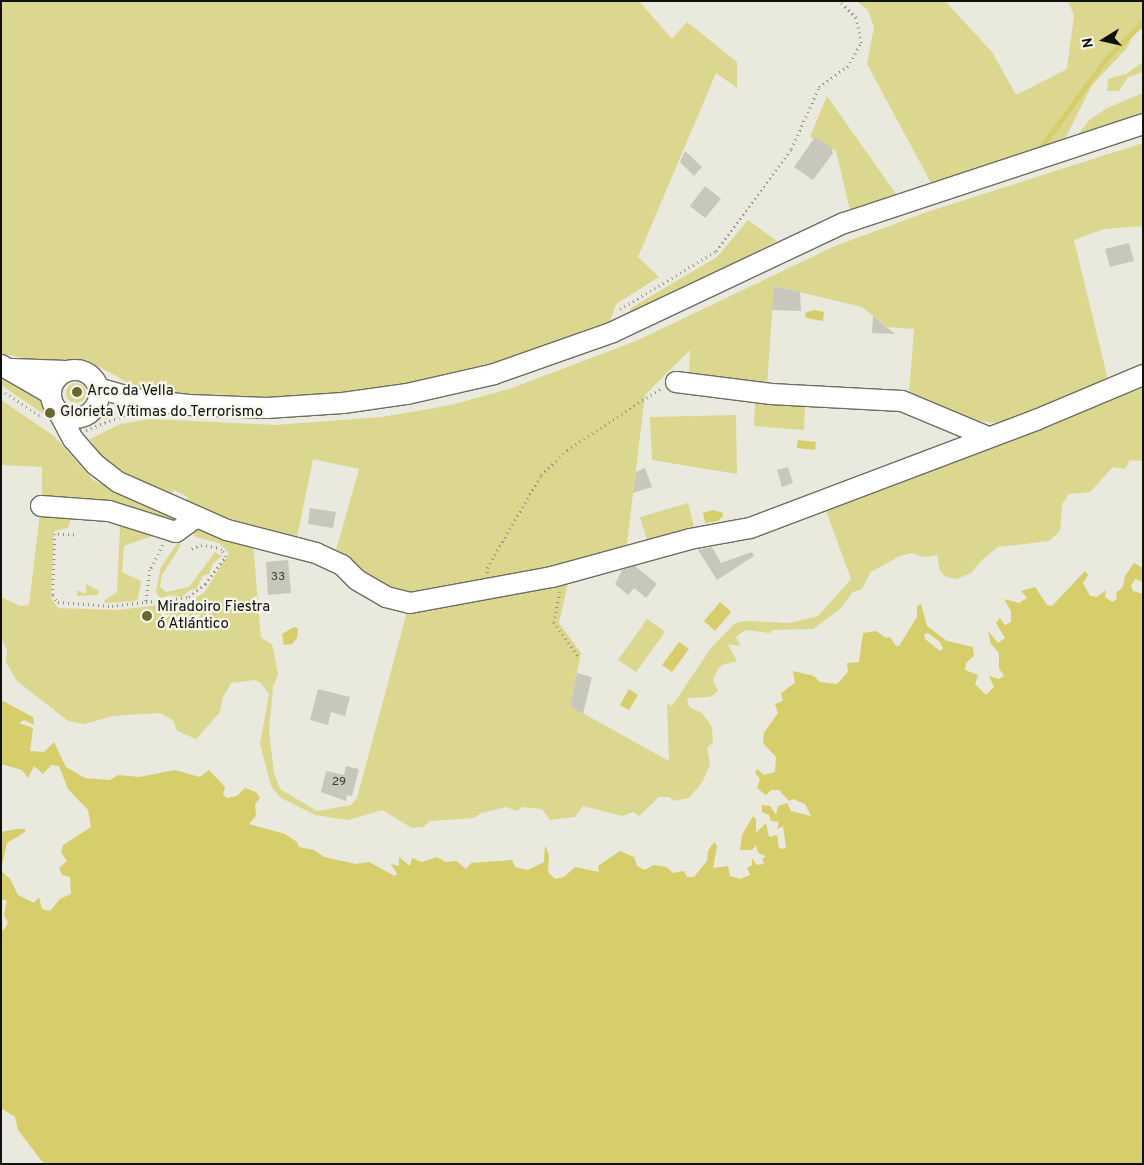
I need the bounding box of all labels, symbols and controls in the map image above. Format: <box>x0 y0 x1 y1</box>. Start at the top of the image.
north arrow <box>1079 15 1129 65</box>
text: N <box>1079 36 1098 49</box>
place label: Arco da Vella <box>87 383 174 401</box>
marker: Arco da Vella <box>71 386 83 398</box>
place label: Glorieta Vítimas do Terrorismo <box>60 404 264 422</box>
marker: Glorieta Vítimas do Terrorismo <box>44 407 56 419</box>
house number: 33 <box>271 571 285 585</box>
place label: Miradoiro Fiestra ó Atlántico <box>157 598 270 633</box>
marker: Miradoiro Fiestra ó Atlántico <box>141 610 153 622</box>
house number: 29 <box>332 776 346 790</box>

